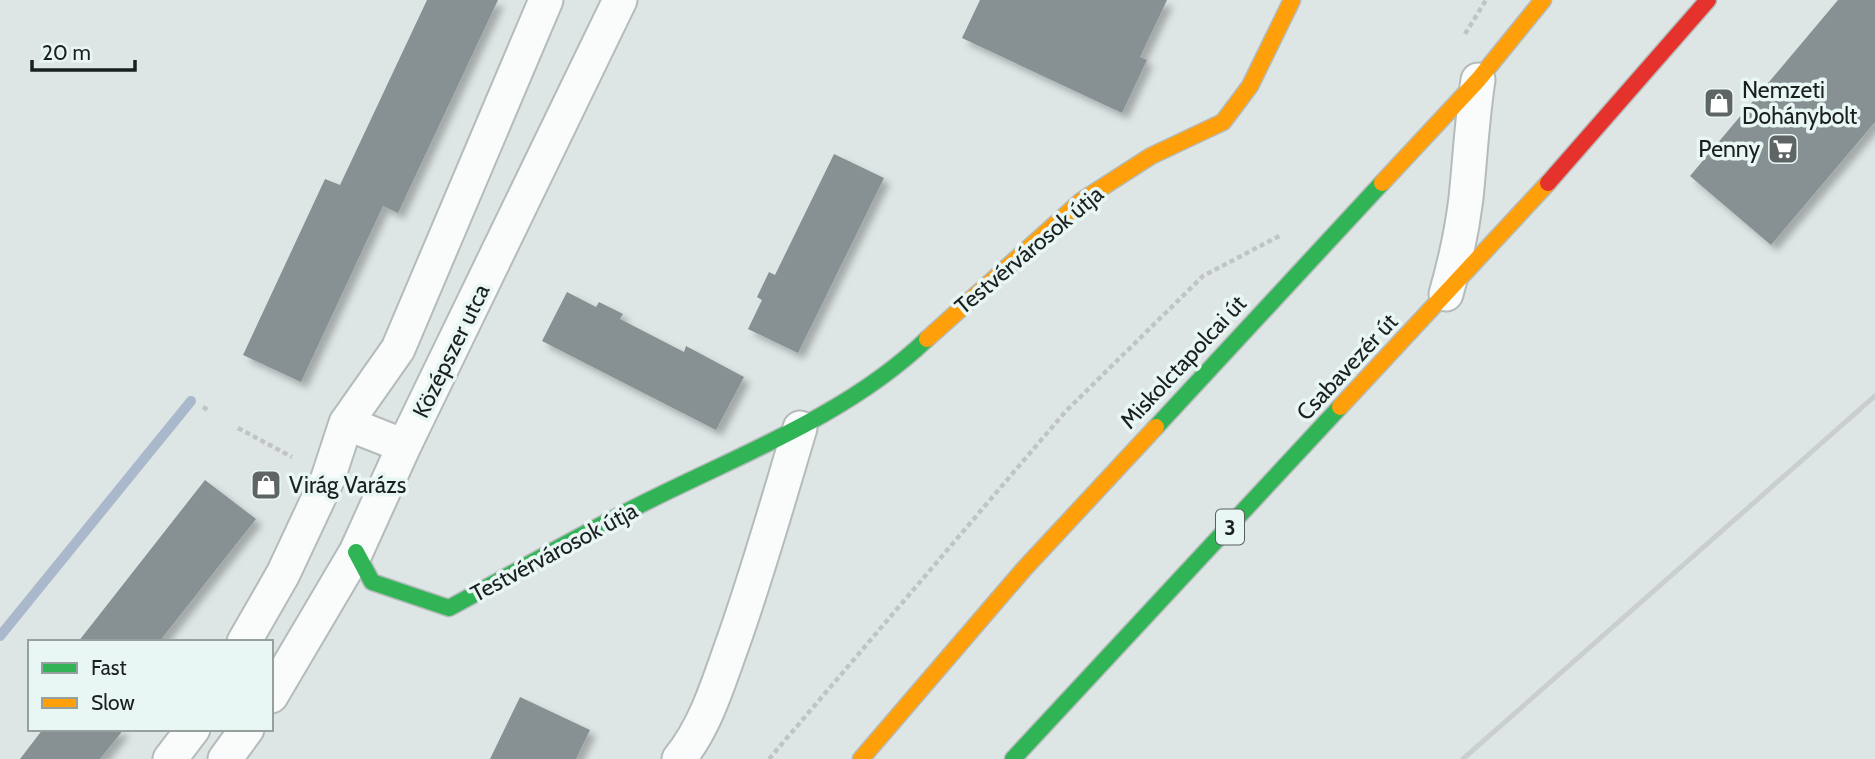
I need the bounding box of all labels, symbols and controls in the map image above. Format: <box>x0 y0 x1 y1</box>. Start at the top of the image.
scale bar <box>32 28 135 72</box>
text: 20 m <box>42 40 91 65</box>
place label: Nemzeti Dohánybolt <box>1742 76 1858 130</box>
shop icon: Nemzeti Dohánybolt <box>1702 86 1736 120</box>
supermarket icon: Penny <box>1766 132 1800 166</box>
place label: Penny <box>1698 135 1760 163</box>
street label: Testvérvárosok útja <box>949 180 1109 320</box>
street label: Középszer utca <box>407 280 495 422</box>
street label: Miskolctapolcai út <box>1114 289 1252 434</box>
street label: Csabavezér út <box>1291 308 1404 426</box>
shop icon: Virág Varázs <box>249 468 283 502</box>
place label: Virág Varázs <box>289 471 406 499</box>
street label: Testvérvárosok útja <box>466 496 642 608</box>
road number: 3 <box>1216 510 1244 544</box>
legend <box>28 640 273 731</box>
text: Fast <box>91 655 127 680</box>
text: Slow <box>91 690 135 715</box>

